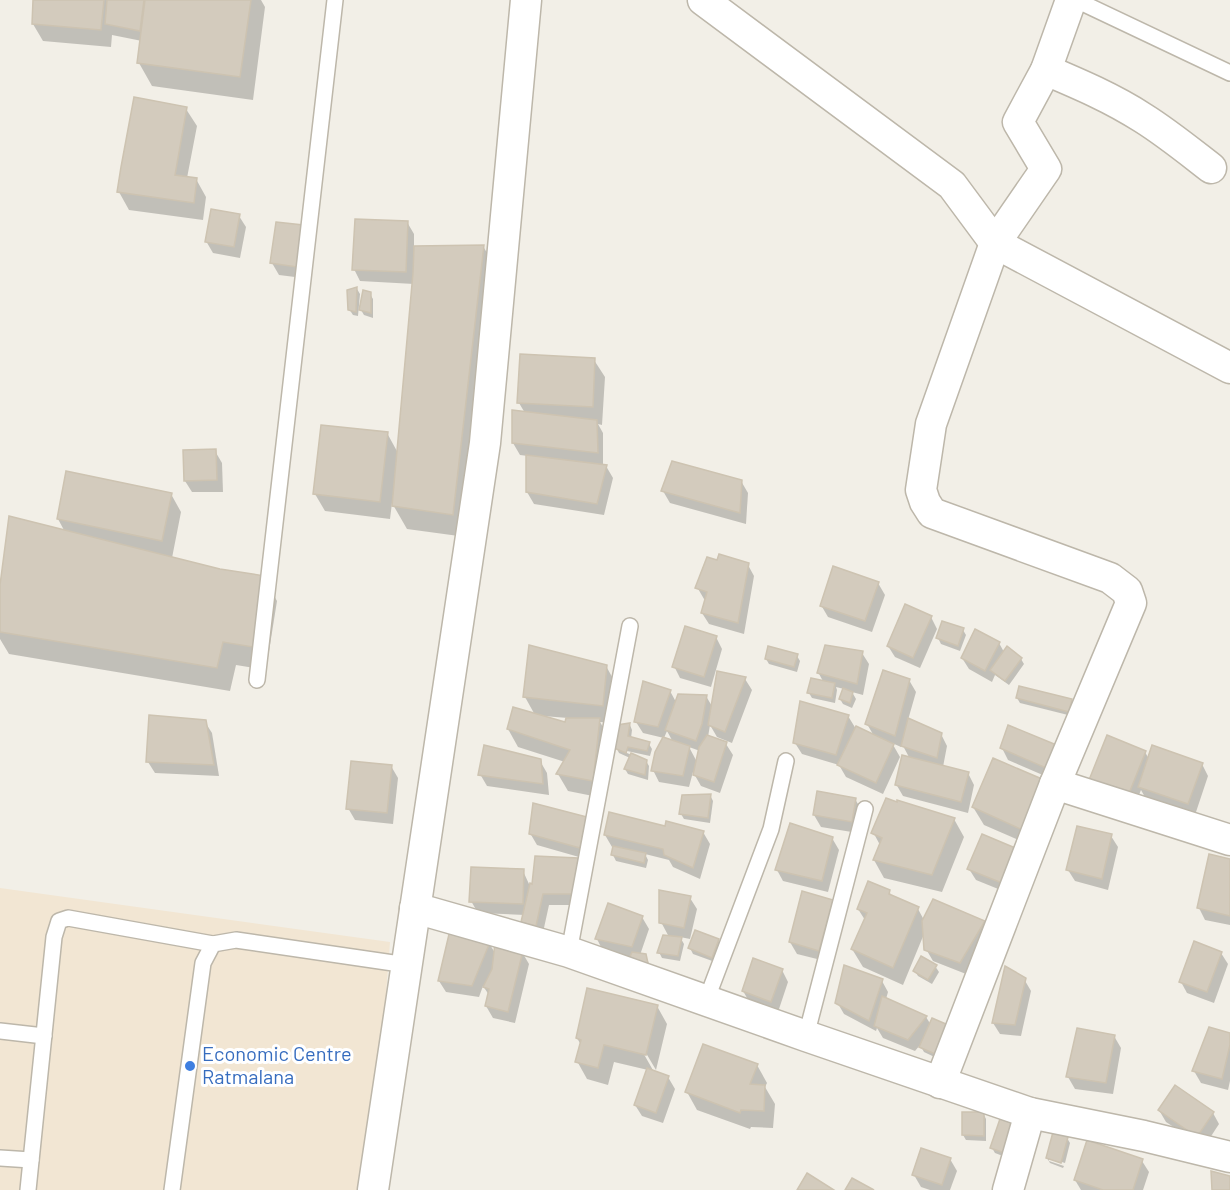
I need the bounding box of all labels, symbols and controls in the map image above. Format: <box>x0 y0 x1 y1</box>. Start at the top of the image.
place label: Economic Centre Ratmalana <box>202 1041 352 1088</box>
marker: Economic Centre Ratmalana <box>183 1059 197 1073</box>

